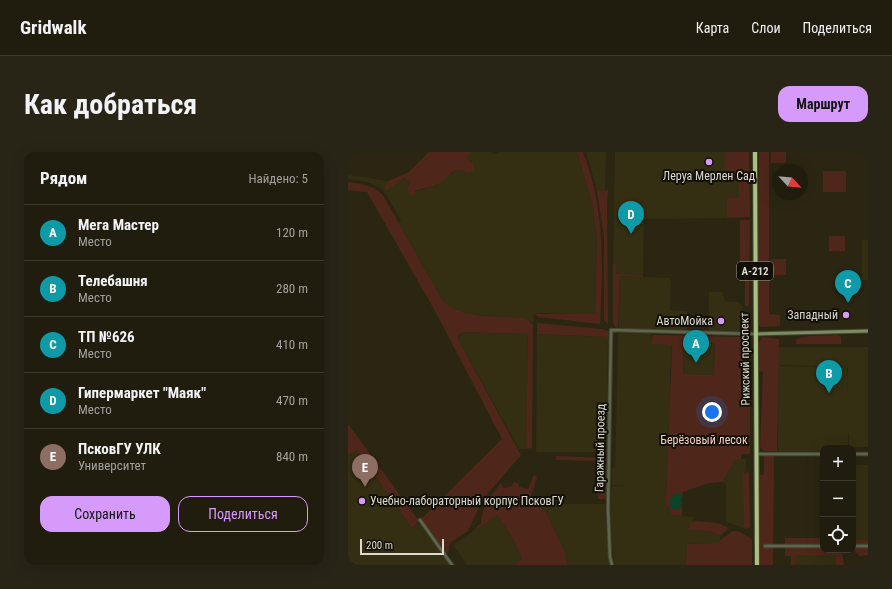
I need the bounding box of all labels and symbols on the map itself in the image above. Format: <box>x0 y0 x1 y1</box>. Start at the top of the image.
marker: Леруа Мерлен Сад <box>704 157 714 167</box>
north arrow <box>772 164 808 200</box>
place label: Леруа Мерлен Сад <box>663 169 756 183</box>
pin: D <box>618 201 644 234</box>
road number: А-212 <box>737 262 773 280</box>
pin: C <box>835 270 861 303</box>
place label: Западный <box>787 308 838 322</box>
marker: Западный <box>841 310 851 320</box>
street label: Рижский проспект <box>737 312 753 406</box>
place label: АвтоМойка <box>657 314 713 328</box>
marker: АвтоМойка <box>716 316 726 326</box>
pin: A <box>683 330 709 363</box>
pin: B <box>816 360 842 393</box>
your location <box>702 402 722 422</box>
street label: Гаражный проезд <box>592 403 608 492</box>
park label: Берёзовый лесок <box>660 433 748 447</box>
pin: E <box>352 454 378 487</box>
place label: Учебно-лабораторный корпус ПсковГУ <box>370 494 564 508</box>
marker: Учебно-лабораторный корпус ПсковГУ <box>357 496 367 506</box>
scale bar <box>360 537 444 556</box>

